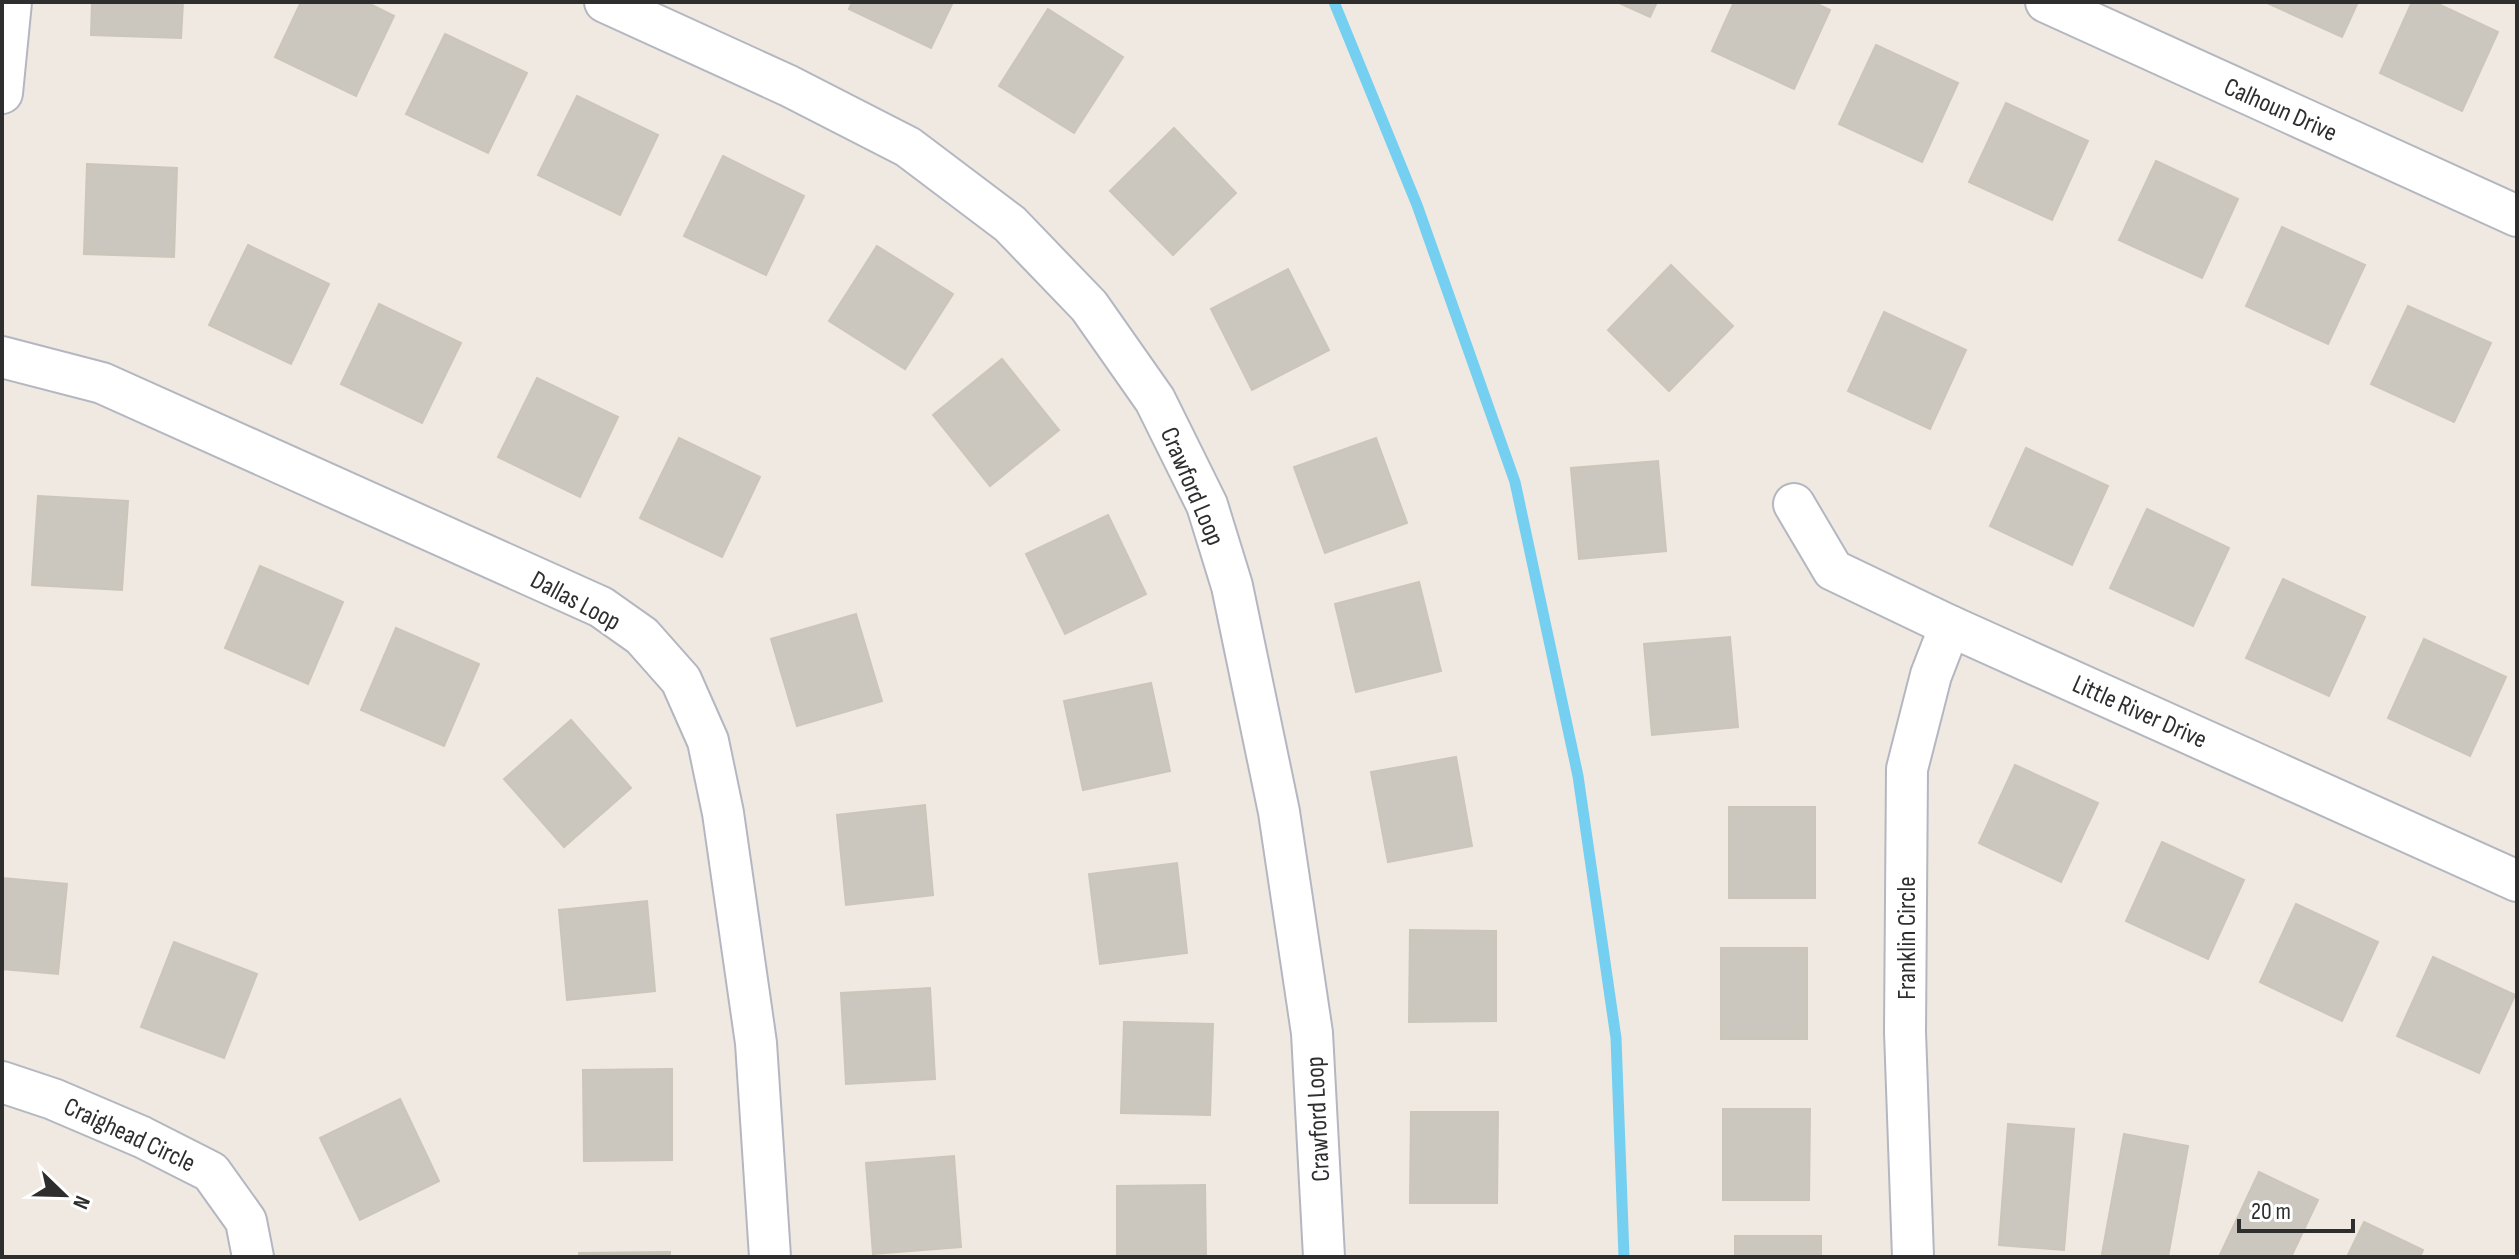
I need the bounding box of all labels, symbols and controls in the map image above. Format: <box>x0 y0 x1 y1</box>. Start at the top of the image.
street label: Calhoun Drive <box>2219 72 2342 149</box>
street label: Crawford Loop <box>1153 423 1230 550</box>
street label: Dallas Loop <box>525 565 626 638</box>
street label: Little River Drive <box>2067 669 2211 756</box>
street label: Franklin Circle <box>1892 876 1923 1000</box>
street label: Crawford Loop <box>1300 1055 1337 1182</box>
street label: Craighead Circle <box>59 1091 200 1179</box>
north arrow <box>24 1155 104 1235</box>
scale bar <box>2239 1183 2353 1233</box>
text: N <box>66 1192 96 1213</box>
text: 20 m <box>2251 1197 2291 1226</box>

